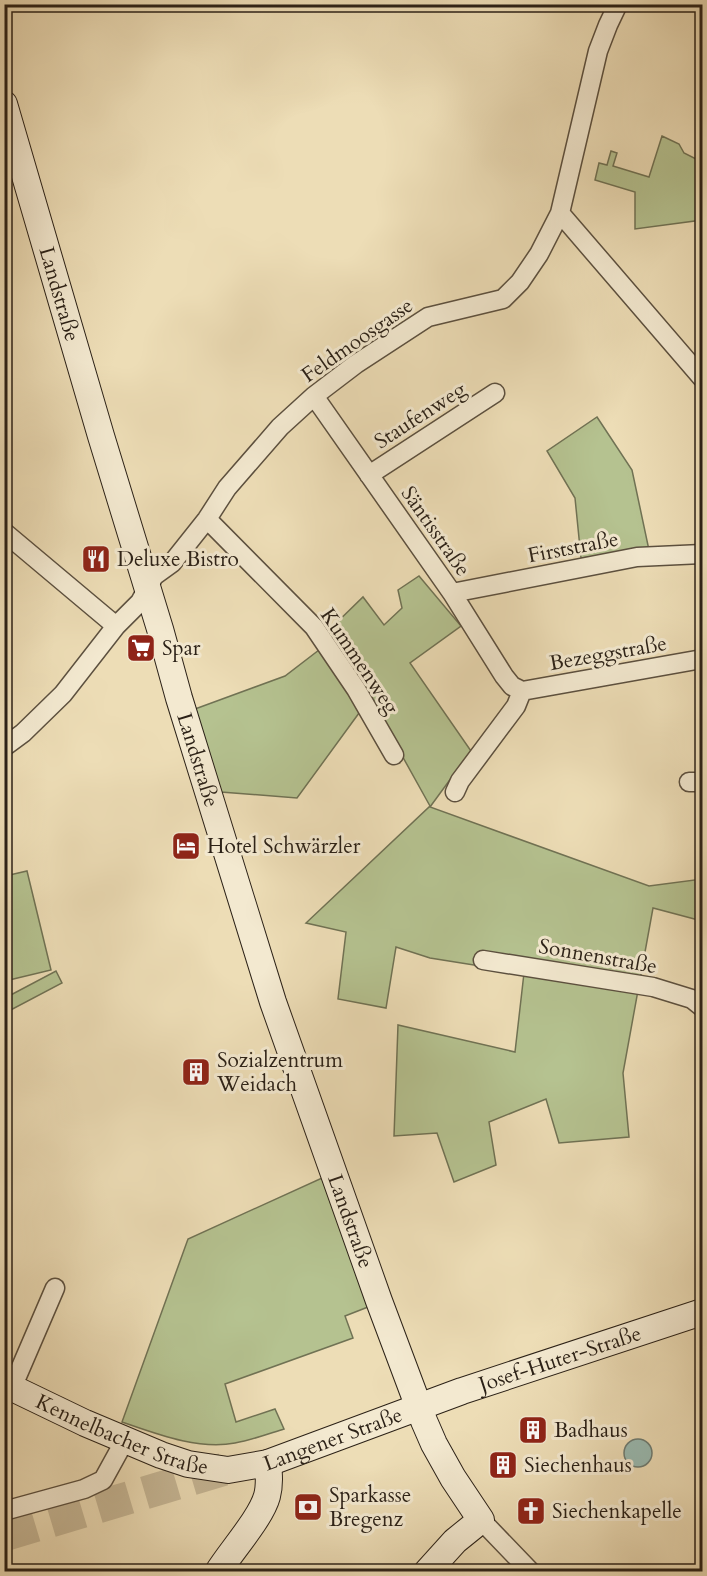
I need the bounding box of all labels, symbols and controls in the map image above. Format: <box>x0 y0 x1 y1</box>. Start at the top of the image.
street label: Landstraße <box>31 243 87 345</box>
street label: Feldmoosgasse <box>296 291 419 390</box>
street label: Staufenweg <box>369 375 472 456</box>
street label: Säntisstraße <box>394 480 477 582</box>
street label: Firststraße <box>525 525 621 570</box>
restaurant icon: Deluxe Bistro <box>80 543 112 575</box>
place label: Deluxe Bistro <box>117 545 239 574</box>
street label: Kummenweg <box>313 602 406 720</box>
street label: Bezeggstraße <box>547 629 669 678</box>
supermarket icon: Spar <box>125 632 157 664</box>
place label: Spar <box>162 634 201 663</box>
street label: Landstraße <box>169 709 226 811</box>
hotel icon: Hotel Schwärzler <box>170 830 202 862</box>
place label: Hotel Schwärzler <box>207 832 361 861</box>
street label: Sonnenstraße <box>536 932 659 981</box>
place label: Sozialzentrum Weidach <box>216 1046 343 1099</box>
building icon: Sozialzentrum Weidach <box>180 1056 212 1088</box>
street label: Landstraße <box>320 1171 380 1272</box>
street label: Josef-Huter-Straße <box>472 1319 645 1400</box>
street label: Kennelbacher Straße <box>31 1387 210 1482</box>
street label: Langener Straße <box>260 1400 406 1478</box>
building icon: Badhaus <box>517 1414 549 1446</box>
place label: Badhaus <box>554 1416 628 1445</box>
building icon: Siechenhaus <box>487 1449 519 1481</box>
place label: Siechenhaus <box>524 1451 632 1480</box>
place label: Sparkasse Bregenz <box>329 1481 411 1534</box>
bank icon: Sparkasse Bregenz <box>292 1491 324 1523</box>
church icon: Siechenkapelle <box>515 1495 547 1527</box>
place label: Siechenkapelle <box>552 1497 682 1526</box>

